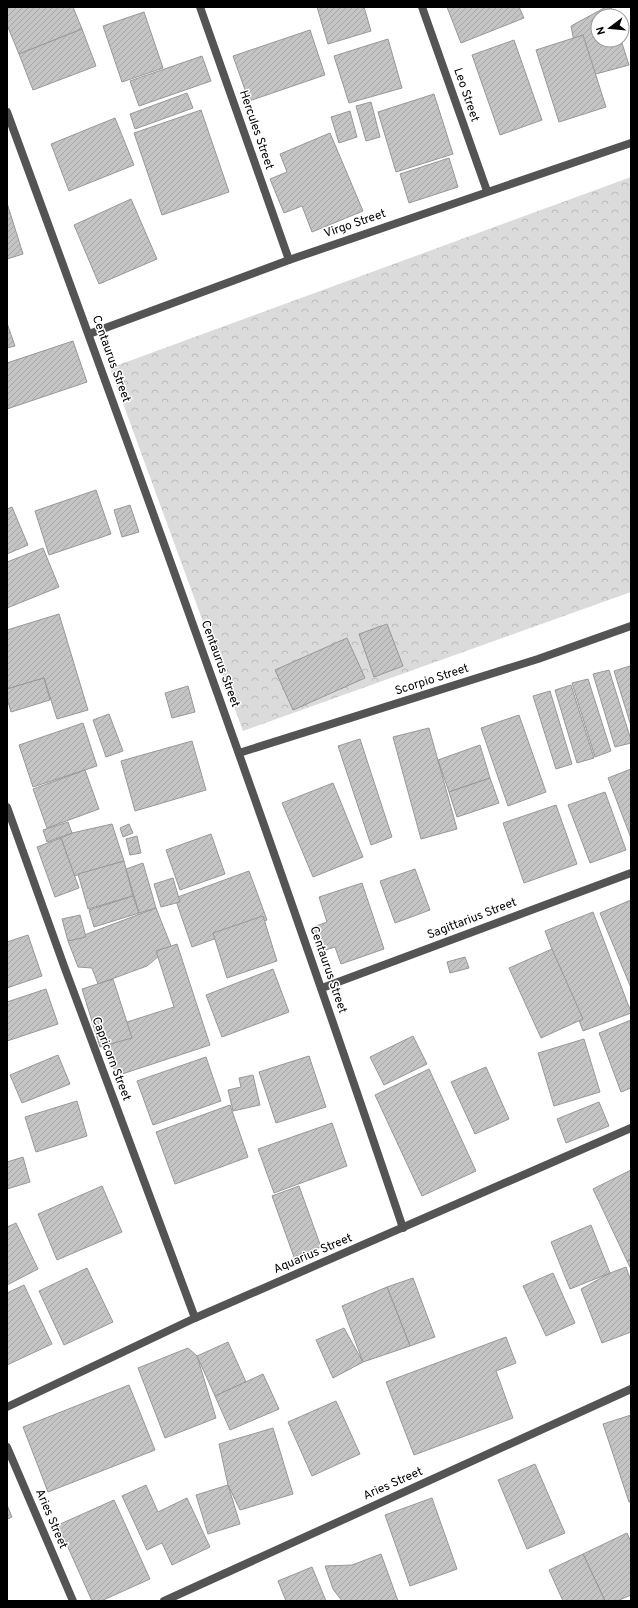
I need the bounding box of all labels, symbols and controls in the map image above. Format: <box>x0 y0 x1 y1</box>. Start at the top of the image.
north arrow <box>590 8 630 48</box>
text: N <box>594 25 609 36</box>
street label: Leo Street <box>449 66 483 124</box>
street label: Hercules Street <box>235 88 277 172</box>
street label: Virgo Street <box>322 206 388 242</box>
street label: Centaurus Street <box>88 313 134 405</box>
street label: Centaurus Street <box>197 618 243 710</box>
street label: Scorpio Street <box>393 661 471 699</box>
street label: Sagittarius Street <box>425 895 519 943</box>
street label: Centaurus Street <box>306 924 350 1016</box>
street label: Capricorn Street <box>88 1015 134 1103</box>
street label: Aquarius Street <box>271 1230 355 1278</box>
street label: Aries Street <box>361 1464 425 1504</box>
street label: Aries Street <box>31 1487 71 1551</box>

